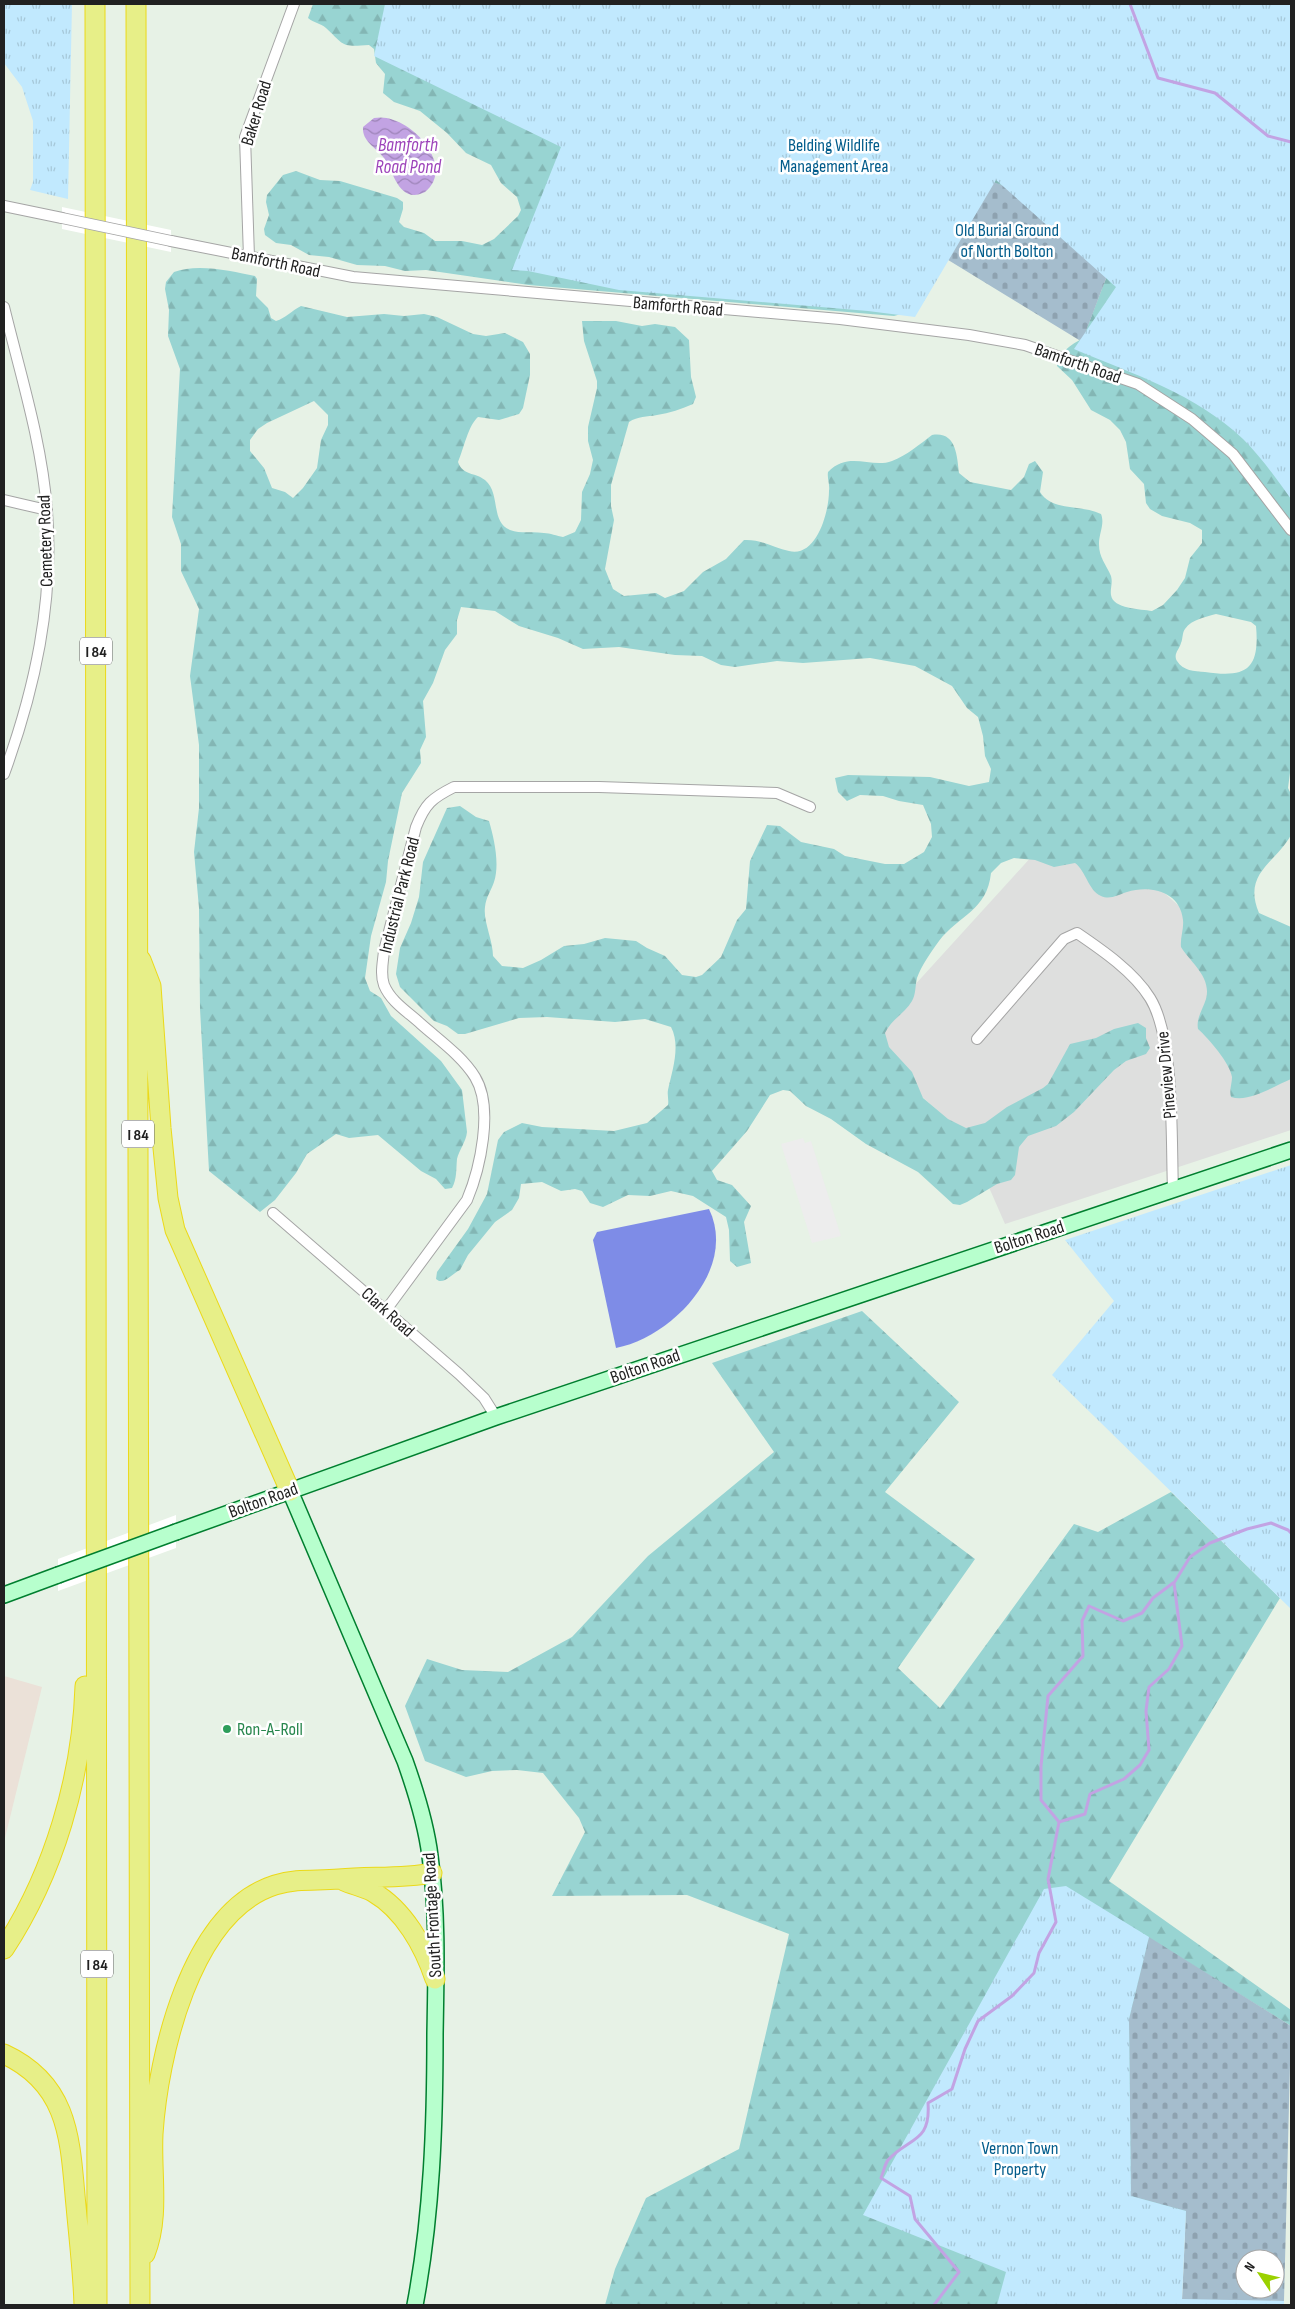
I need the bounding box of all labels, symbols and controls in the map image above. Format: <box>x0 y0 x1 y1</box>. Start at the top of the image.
street label: Baker Road <box>237 78 276 148</box>
water label: Bamforth Road Pond <box>375 134 442 179</box>
park label: Belding Wildlife Management Area <box>780 135 888 177</box>
park label: Old Burial Ground of North Bolton <box>955 220 1059 262</box>
street label: Bamforth Road <box>230 243 322 282</box>
street label: Bamforth Road <box>632 292 724 321</box>
street label: Bamforth Road <box>1032 339 1124 388</box>
street label: Cemetery Road <box>33 495 58 587</box>
road number: I 84 <box>80 637 112 664</box>
street label: Industrial Park Road <box>375 835 424 955</box>
street label: Pineview Drive <box>1152 1030 1181 1120</box>
road number: I 84 <box>122 1120 154 1148</box>
street label: Bolton Road <box>992 1216 1067 1259</box>
street label: Clark Road <box>357 1283 418 1342</box>
street label: Bolton Road <box>608 1345 683 1388</box>
street label: Bolton Road <box>226 1478 301 1523</box>
place label: Ron-A-Roll <box>237 1719 303 1740</box>
marker: Ron-A-Roll <box>221 1723 233 1735</box>
street label: South Frontage Road <box>419 1852 446 1978</box>
road number: I 84 <box>81 1950 113 1978</box>
park label: Vernon Town Property <box>981 2138 1059 2180</box>
north arrow <box>1235 2249 1285 2299</box>
text: N <box>1241 2259 1259 2275</box>

